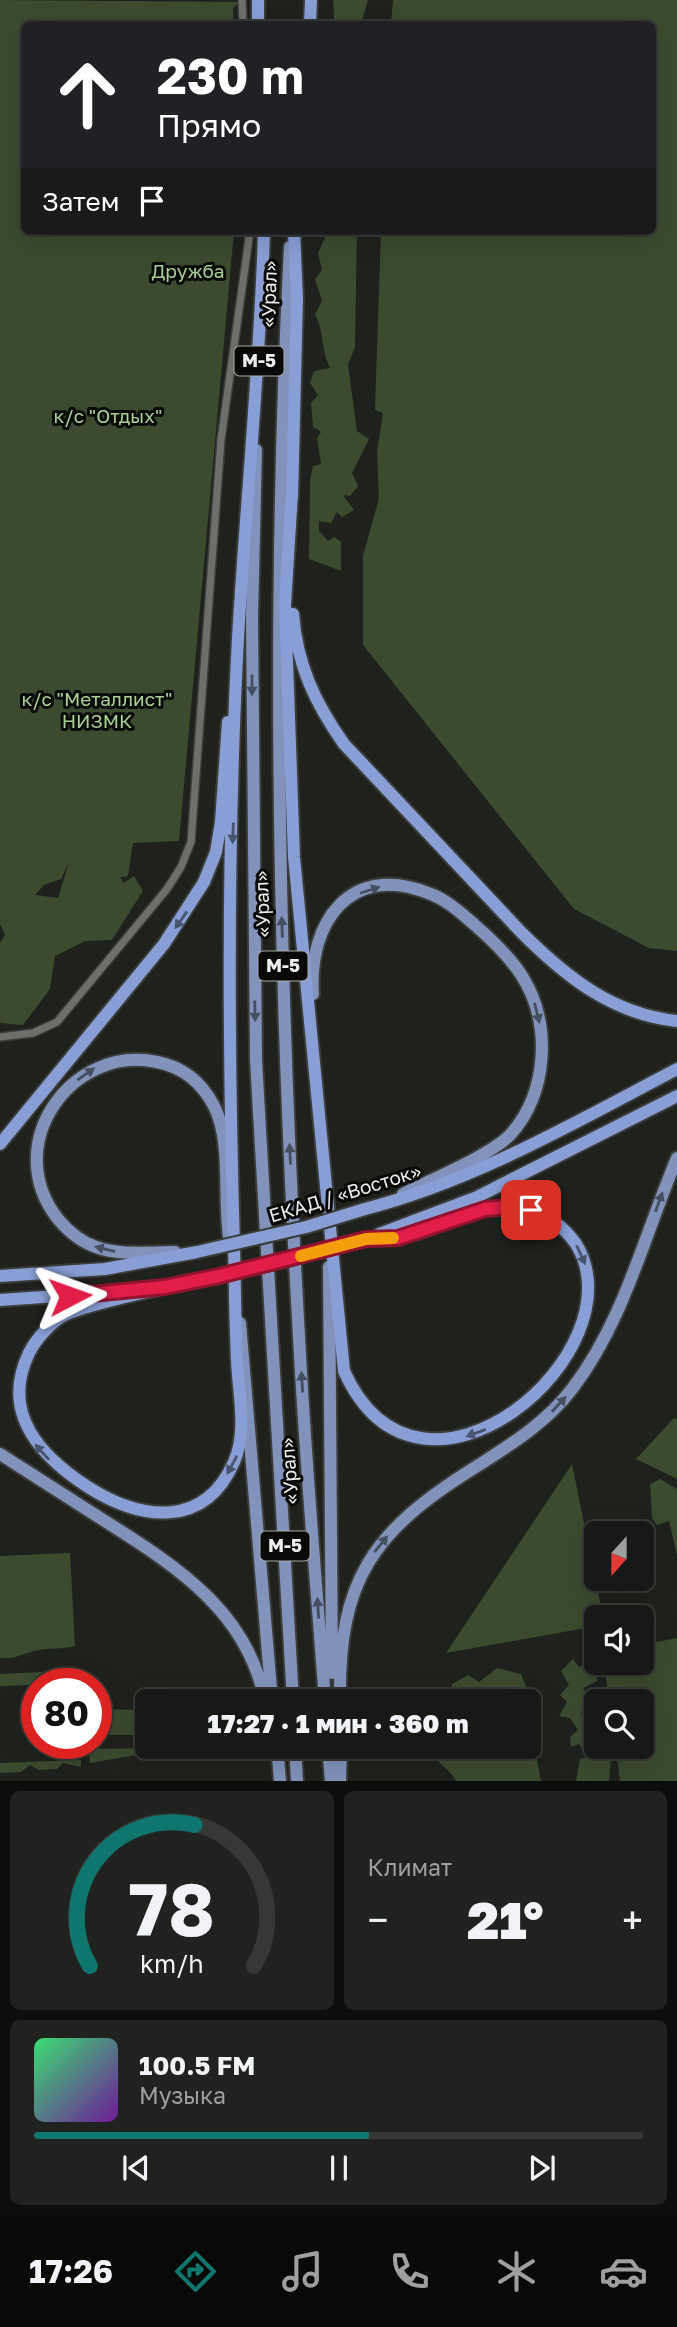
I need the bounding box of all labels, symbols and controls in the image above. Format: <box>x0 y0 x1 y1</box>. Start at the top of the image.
text: 230 m <box>157 46 304 105</box>
icon: ahead <box>42 49 133 140</box>
text: Прямо <box>157 106 261 144</box>
icon: arrive <box>133 182 171 220</box>
text: Затем <box>42 186 119 217</box>
park label: Дружба <box>151 259 225 282</box>
street label: «Урал» <box>256 260 281 328</box>
road number: М-5 <box>234 346 284 376</box>
park label: к/с "Отдых" <box>54 404 162 427</box>
one-way arrow <box>246 675 258 697</box>
park label: к/с "Металлист" НИЗМК <box>21 687 173 732</box>
one-way arrow <box>227 822 239 844</box>
street label: «Урал» <box>249 870 274 938</box>
one-way arrow <box>359 884 380 895</box>
one-way arrow <box>174 911 188 929</box>
one-way arrow <box>277 916 288 938</box>
road number: М-5 <box>258 951 308 981</box>
one-way arrow <box>249 1000 261 1022</box>
one-way arrow <box>532 1002 543 1024</box>
one-way arrow <box>77 1067 96 1081</box>
one-way arrow <box>285 1143 296 1165</box>
street label: ЕКАД / «Восток» <box>266 1158 424 1227</box>
pin <box>501 1180 561 1240</box>
icon: arrive <box>512 1191 550 1229</box>
one-way arrow <box>654 1191 665 1212</box>
one-way arrow <box>93 1243 115 1254</box>
one-way arrow <box>575 1245 586 1265</box>
position arrow <box>33 1259 107 1333</box>
one-way arrow <box>296 1370 307 1392</box>
one-way arrow <box>550 1396 566 1413</box>
one-way arrow <box>465 1427 486 1438</box>
street label: «Урал» <box>275 1437 302 1505</box>
one-way arrow <box>34 1443 50 1461</box>
one-way arrow <box>226 1456 238 1476</box>
north arrow <box>584 1521 654 1591</box>
map controls <box>584 1521 654 1759</box>
road number: М-5 <box>260 1532 310 1560</box>
one-way arrow <box>374 1536 389 1554</box>
one-way arrow <box>312 1597 323 1619</box>
button: sound <box>584 1605 654 1675</box>
speed limit sign: 80 <box>21 1668 112 1759</box>
button: search <box>584 1689 654 1759</box>
text: 17:27 · 1 мин · 360 m <box>207 1708 469 1739</box>
text: Климат <box>368 1853 452 1881</box>
text: 78 <box>129 1866 215 1953</box>
text: 21° <box>467 1888 544 1950</box>
text: − <box>368 1897 388 1942</box>
text: + <box>622 1897 643 1942</box>
text: km/h <box>140 1948 204 1979</box>
text: 100.5 FM <box>139 2050 255 2081</box>
text: Музыка <box>139 2081 226 2109</box>
icon: previous <box>117 2149 155 2187</box>
icon: pause <box>320 2149 358 2187</box>
icon: next <box>523 2149 561 2187</box>
icon: directions <box>171 2247 220 2296</box>
icon: music <box>278 2247 327 2296</box>
icon: phone <box>385 2247 434 2296</box>
icon: climate <box>492 2247 541 2296</box>
icon: car <box>599 2247 648 2296</box>
text: 17:26 <box>29 2252 113 2290</box>

